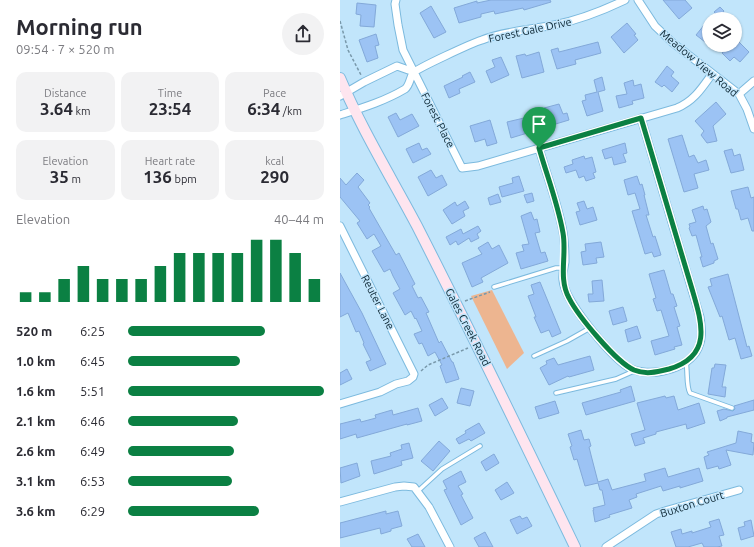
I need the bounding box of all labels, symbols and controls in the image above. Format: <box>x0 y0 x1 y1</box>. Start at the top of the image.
map controls <box>702 12 742 52</box>
button: layers <box>702 12 742 52</box>
button: share <box>282 13 324 55</box>
text: Morning run <box>16 14 143 39</box>
street label: Forest Gale Drive <box>487 15 573 45</box>
street label: Meadow View Road <box>658 27 740 99</box>
text: 09:54 · 7 × 520 m <box>16 42 115 56</box>
text: Distance <box>44 87 87 99</box>
text: Time <box>158 87 182 99</box>
text: Pace <box>263 87 286 99</box>
street label: Forest Place <box>419 90 457 150</box>
text: 3.64 <box>40 99 73 118</box>
text: 23:54 <box>149 99 191 118</box>
text: 6:34 <box>247 99 280 118</box>
text: km <box>73 105 91 117</box>
text: /km <box>280 105 302 117</box>
pin <box>522 107 556 148</box>
icon: arrive <box>528 113 550 135</box>
text: Elevation <box>42 155 88 167</box>
text: Heart rate <box>145 155 195 167</box>
text: kcal <box>265 155 284 167</box>
text: 35 <box>50 167 69 186</box>
text: 136 <box>143 167 172 186</box>
text: 290 <box>260 167 289 186</box>
text: m <box>69 173 81 185</box>
text: bpm <box>172 173 197 185</box>
text: Elevation <box>16 212 70 226</box>
text: 40–44 m <box>274 212 324 226</box>
street label: Reuter Lane <box>359 273 397 331</box>
street label: Gales Creek Road <box>443 286 493 368</box>
text: 520 m <box>16 324 52 338</box>
text: 6:25 <box>80 324 105 338</box>
text: 1.0 km <box>16 354 55 368</box>
text: 6:45 <box>80 354 105 368</box>
text: 1.6 km <box>16 384 55 398</box>
text: 5:51 <box>80 384 105 398</box>
text: 2.1 km <box>16 414 55 428</box>
text: 6:46 <box>80 414 105 428</box>
text: 2.6 km <box>16 444 55 458</box>
text: 6:49 <box>80 444 105 458</box>
text: 3.1 km <box>16 474 55 488</box>
text: 6:53 <box>80 474 105 488</box>
street label: Buxton Court <box>659 488 726 519</box>
text: 3.6 km <box>16 504 55 518</box>
text: 6:29 <box>80 504 105 518</box>

